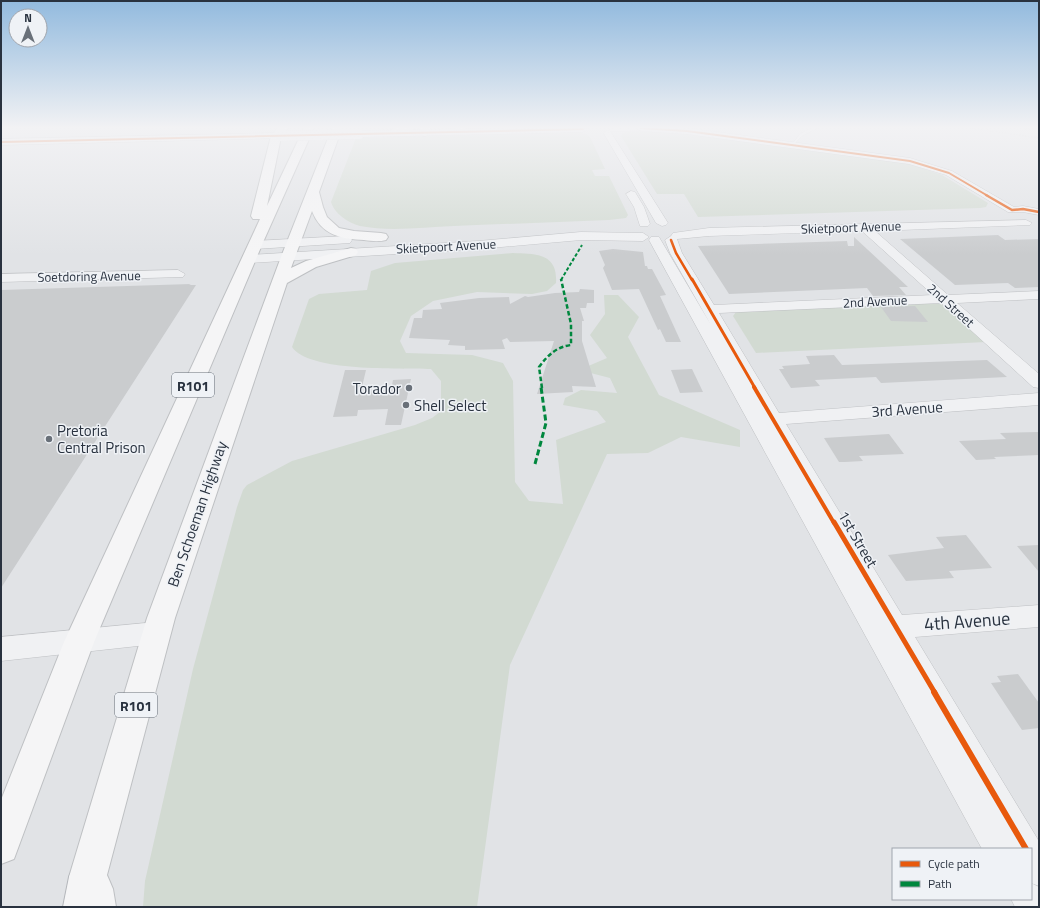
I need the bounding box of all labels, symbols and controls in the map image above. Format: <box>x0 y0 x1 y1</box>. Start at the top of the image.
north arrow <box>8 8 48 48</box>
text: N <box>24 10 32 26</box>
street label: Skietpoort Avenue <box>800 215 902 239</box>
street label: Skietpoort Avenue <box>395 233 497 259</box>
street label: Soetdoring Avenue <box>37 265 141 287</box>
street label: 2nd Street <box>923 278 979 332</box>
street label: 2nd Avenue <box>842 289 908 313</box>
road number: R101 <box>172 373 214 397</box>
place label: Torador <box>353 377 401 400</box>
marker: Torador <box>404 383 414 393</box>
place label: Shell Select <box>414 394 487 417</box>
street label: 3rd Avenue <box>871 395 943 423</box>
marker: Shell Select <box>401 400 411 410</box>
place label: Pretoria Central Prison <box>57 419 146 459</box>
marker: Pretoria Central Prison <box>44 434 54 444</box>
street label: Ben Schoeman Highway <box>161 438 233 590</box>
street label: 1st Street <box>832 506 884 572</box>
street label: 4th Avenue <box>923 605 1011 637</box>
road number: R101 <box>115 693 157 717</box>
legend <box>892 848 1032 900</box>
text: Cycle path <box>928 854 980 873</box>
text: Path <box>928 874 952 893</box>

